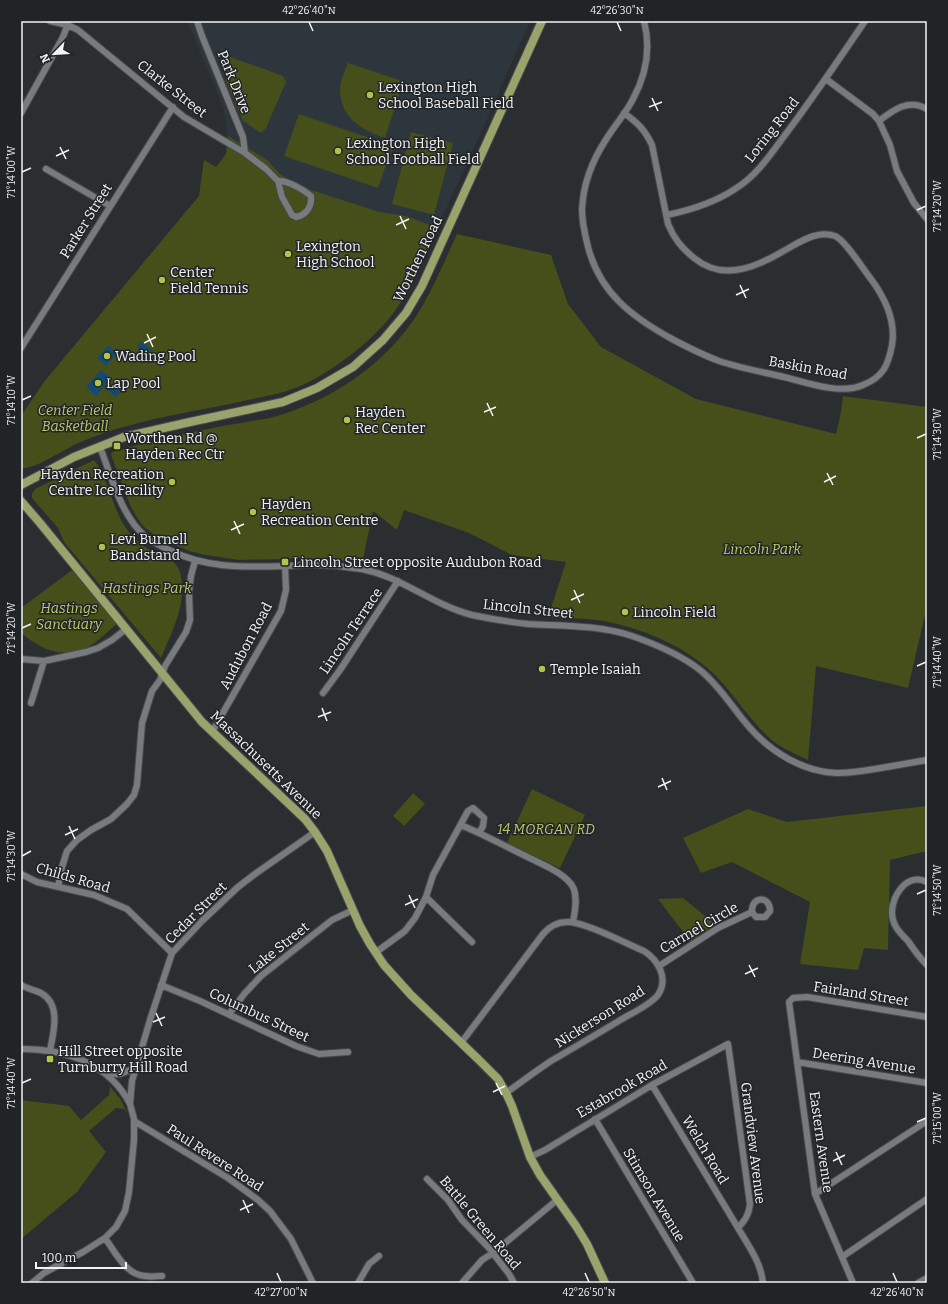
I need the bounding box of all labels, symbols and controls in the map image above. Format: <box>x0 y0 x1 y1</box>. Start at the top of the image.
text: 42°26'40"N <box>282 5 336 17</box>
text: 42°26'30"N <box>590 5 644 17</box>
north arrow <box>34 34 74 74</box>
street label: Park Drive <box>214 48 254 116</box>
text: N <box>37 51 53 65</box>
street label: Clarke Street <box>134 57 210 121</box>
place label: Lexington High School Baseball Field <box>378 79 514 112</box>
marker: Lexington High School Baseball Field <box>365 90 375 100</box>
street label: Loring Road <box>741 94 803 166</box>
place label: Lexington High School Football Field <box>346 135 479 168</box>
text: 71°14'00"W <box>6 145 18 198</box>
marker: Lexington High School Football Field <box>333 146 343 156</box>
street label: Parker Street <box>56 180 116 262</box>
text: 71°14'20"W <box>932 180 944 232</box>
street label: Worthen Road <box>390 213 446 305</box>
place label: Lexington High School <box>296 238 374 271</box>
marker: Lexington High School <box>283 249 293 259</box>
place label: Center Field Tennis <box>170 264 248 297</box>
marker: Center Field Tennis <box>157 275 167 285</box>
place label: Wading Pool <box>115 348 196 365</box>
marker: Wading Pool <box>102 351 112 361</box>
street label: Baskin Road <box>767 353 849 383</box>
text: 71°14'10"W <box>6 374 18 425</box>
place label: Lap Pool <box>106 375 161 392</box>
marker: Lap Pool <box>93 378 103 388</box>
park label: Center Field Basketball <box>38 402 112 435</box>
place label: Hayden Rec Center <box>355 404 425 437</box>
text: 71°14'30"W <box>932 407 944 460</box>
marker: Hayden Rec Center <box>342 415 352 425</box>
place label: Worthen Rd @ Hayden Rec Ctr <box>125 430 225 463</box>
marker: Worthen Rd @ Hayden Rec Ctr <box>112 441 122 451</box>
place label: Hayden Recreation Centre Ice Facility <box>40 466 165 499</box>
marker: Hayden Recreation Centre Ice Facility <box>167 477 177 487</box>
place label: Hayden Recreation Centre <box>261 496 378 529</box>
marker: Hayden Recreation Centre <box>248 507 258 517</box>
place label: Levi Burnell Bandstand <box>110 531 187 564</box>
park label: Lincoln Park <box>723 541 801 558</box>
marker: Levi Burnell Bandstand <box>97 542 107 552</box>
place label: Lincoln Street opposite Audubon Road <box>293 554 541 571</box>
marker: Lincoln Street opposite Audubon Road <box>280 557 290 567</box>
park label: Hastings Park <box>102 580 192 597</box>
street label: Lincoln Terrace <box>316 585 386 677</box>
street label: Lincoln Street <box>482 596 574 622</box>
park label: Hastings Sanctuary <box>36 600 103 633</box>
street label: Audubon Road <box>216 600 276 692</box>
text: 71°14'20"W <box>6 602 18 654</box>
place label: Lincoln Field <box>633 604 716 621</box>
marker: Lincoln Field <box>620 607 630 617</box>
text: 71°14'40"W <box>932 635 944 688</box>
place label: Temple Isaiah <box>550 661 641 678</box>
marker: Temple Isaiah <box>537 664 547 674</box>
street label: Massachusetts Avenue <box>207 707 325 823</box>
park label: 14 MORGAN RD <box>497 821 595 838</box>
text: 71°14'30"W <box>6 829 18 882</box>
street label: Childs Road <box>34 859 112 897</box>
text: 71°14'50"W <box>932 864 944 916</box>
street label: Cedar Street <box>161 878 231 948</box>
street label: Carmel Circle <box>657 899 741 957</box>
street label: Lake Street <box>245 919 313 977</box>
street label: Fairland Street <box>812 978 910 1010</box>
street label: Nickerson Road <box>552 983 648 1051</box>
street label: Columbus Street <box>206 984 312 1046</box>
place label: Hill Street opposite Turnburry Hill Road <box>58 1043 188 1076</box>
street label: Deering Avenue <box>811 1044 917 1078</box>
marker: Hill Street opposite Turnburry Hill Road <box>45 1054 55 1064</box>
text: 71°14'40"W <box>6 1056 18 1109</box>
street label: Estabrook Road <box>574 1056 670 1122</box>
street label: Grandview Avenue <box>737 1081 769 1205</box>
street label: Eastern Avenue <box>805 1090 837 1194</box>
text: 71°15'00"W <box>932 1091 944 1144</box>
street label: Welch Road <box>678 1113 732 1187</box>
street label: Paul Revere Road <box>164 1121 266 1195</box>
street label: Stimson Avenue <box>619 1145 689 1245</box>
street label: Battle Green Road <box>436 1173 524 1273</box>
scale bar <box>36 1244 126 1270</box>
text: 100 m <box>42 1251 77 1265</box>
text: 42°27'00"N <box>254 1287 308 1299</box>
text: 42°26'50"N <box>563 1287 616 1299</box>
text: 42°26'40"N <box>870 1287 924 1299</box>

